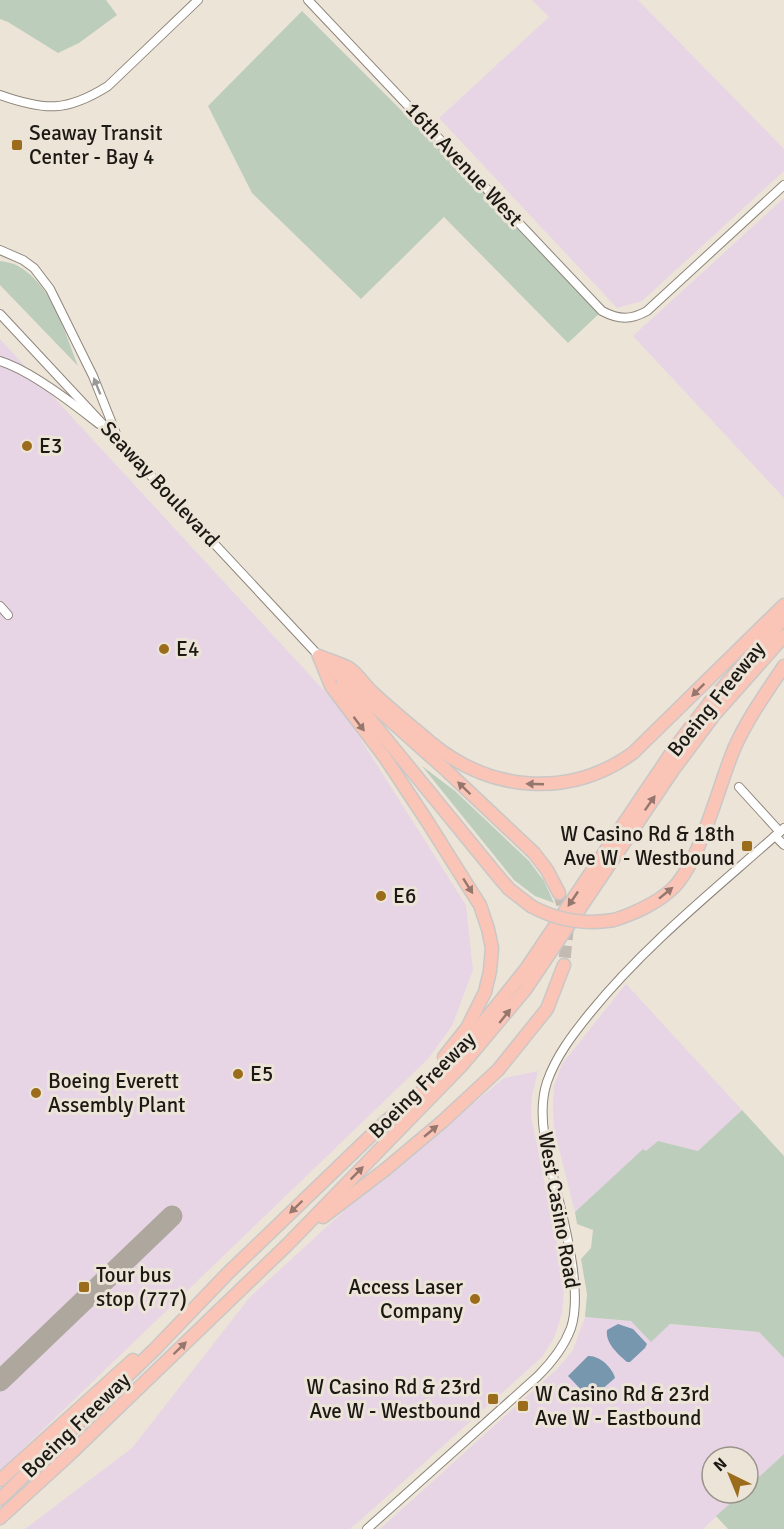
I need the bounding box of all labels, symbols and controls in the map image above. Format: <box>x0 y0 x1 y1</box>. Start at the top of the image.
street label: 16th Avenue West <box>400 96 528 232</box>
place label: Seaway Transit Center - Bay 4 <box>29 120 163 170</box>
marker: Seaway Transit Center - Bay 4 <box>10 138 24 152</box>
one-way arrow <box>92 376 102 394</box>
street label: Seaway Boulevard <box>95 416 225 552</box>
place label: E3 <box>39 433 62 459</box>
marker: E3 <box>20 439 34 453</box>
place label: E4 <box>176 636 199 662</box>
street label: Boeing Freeway <box>662 636 770 762</box>
marker: E4 <box>157 642 171 656</box>
one-way arrow <box>690 683 705 697</box>
one-way arrow <box>353 716 365 731</box>
one-way arrow <box>526 779 545 788</box>
one-way arrow <box>457 781 472 795</box>
one-way arrow <box>644 795 656 811</box>
place label: W Casino Rd & 18th Ave W - Westbound <box>560 821 735 871</box>
marker: W Casino Rd & 18th Ave W - Westbound <box>740 839 754 853</box>
one-way arrow <box>462 877 473 894</box>
place label: E6 <box>393 883 416 909</box>
one-way arrow <box>658 887 674 900</box>
marker: E6 <box>374 889 388 903</box>
one-way arrow <box>567 891 578 908</box>
one-way arrow <box>498 1008 510 1023</box>
street label: Boeing Freeway <box>363 1026 481 1144</box>
place label: E5 <box>250 1061 273 1087</box>
marker: E5 <box>231 1067 245 1081</box>
place label: Boeing Everett Assembly Plant <box>48 1068 185 1118</box>
marker: Boeing Everett Assembly Plant <box>29 1086 43 1100</box>
one-way arrow <box>424 1125 439 1137</box>
street label: West Casino Road <box>532 1130 586 1290</box>
one-way arrow <box>350 1167 364 1181</box>
one-way arrow <box>290 1200 304 1214</box>
place label: Tour bus stop (777) <box>96 1262 187 1312</box>
place label: Access Laser Company <box>348 1274 463 1324</box>
marker: Tour bus stop (777) <box>77 1280 91 1294</box>
marker: Access Laser Company <box>468 1292 482 1306</box>
one-way arrow <box>172 1341 187 1355</box>
street label: Boeing Freeway <box>16 1367 136 1483</box>
place label: W Casino Rd & 23rd Ave W - Westbound <box>306 1374 481 1424</box>
place label: W Casino Rd & 23rd Ave W - Eastbound <box>535 1381 710 1431</box>
marker: W Casino Rd & 23rd Ave W - Westbound <box>486 1392 500 1406</box>
marker: W Casino Rd & 23rd Ave W - Eastbound <box>516 1399 530 1413</box>
north arrow <box>700 1445 760 1505</box>
text: N <box>710 1454 731 1476</box>

